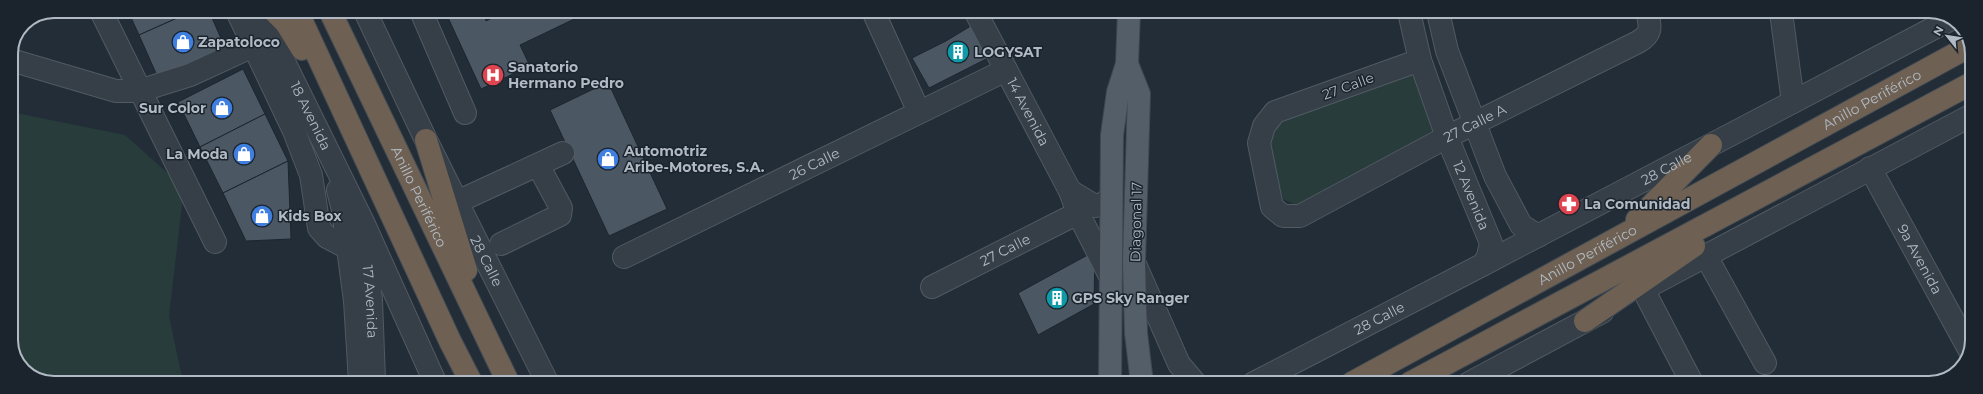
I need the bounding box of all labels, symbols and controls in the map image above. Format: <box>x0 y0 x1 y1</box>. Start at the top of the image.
north arrow <box>1927 16 1967 56</box>
text: N <box>1930 24 1947 38</box>
shop icon: Zapatoloco <box>170 29 196 55</box>
place label: Zapatoloco <box>198 33 280 51</box>
building icon: LOGYSAT <box>945 39 971 65</box>
place label: LOGYSAT <box>974 43 1042 61</box>
place label: Sanatorio Hermano Pedro <box>508 58 624 92</box>
hospital icon: Sanatorio Hermano Pedro <box>480 62 506 88</box>
street label: Anillo Periférico <box>1819 65 1924 134</box>
street label: 27 Calle <box>1320 68 1376 104</box>
street label: 14 Avenida <box>1003 75 1054 149</box>
street label: 18 Avenida <box>286 79 335 153</box>
shop icon: Sur Color <box>209 95 235 121</box>
place label: Sur Color <box>139 99 206 117</box>
street label: 27 Calle A <box>1440 100 1510 146</box>
shop icon: La Moda <box>231 141 257 167</box>
place label: Automotriz Aribe-Motores, S.A. <box>623 142 765 176</box>
street label: Anillo Periférico <box>387 143 451 250</box>
street label: 26 Calle <box>786 144 843 184</box>
place label: La Moda <box>166 145 228 163</box>
shop icon: Automotriz Aribe-Motores, S.A. <box>595 146 621 172</box>
street label: 28 Calle <box>1638 148 1695 189</box>
street label: 12 Avenida <box>1449 158 1494 233</box>
street label: Diagonal 17 <box>1126 182 1146 262</box>
pharmacy icon: La Comunidad <box>1556 191 1582 217</box>
place label: La Comunidad <box>1584 195 1690 213</box>
shop icon: Kids Box <box>249 203 275 229</box>
place label: Kids Box <box>278 207 342 225</box>
street label: Anillo Periférico <box>1535 220 1640 289</box>
street label: 9a Avenida <box>1894 221 1946 297</box>
street label: 27 Calle <box>977 230 1033 270</box>
street label: 28 Calle <box>466 233 507 290</box>
street label: 17 Avenida <box>358 264 381 339</box>
building icon: GPS Sky Ranger <box>1044 285 1070 311</box>
place label: GPS Sky Ranger <box>1072 289 1189 307</box>
street label: 28 Calle <box>1351 298 1408 339</box>

